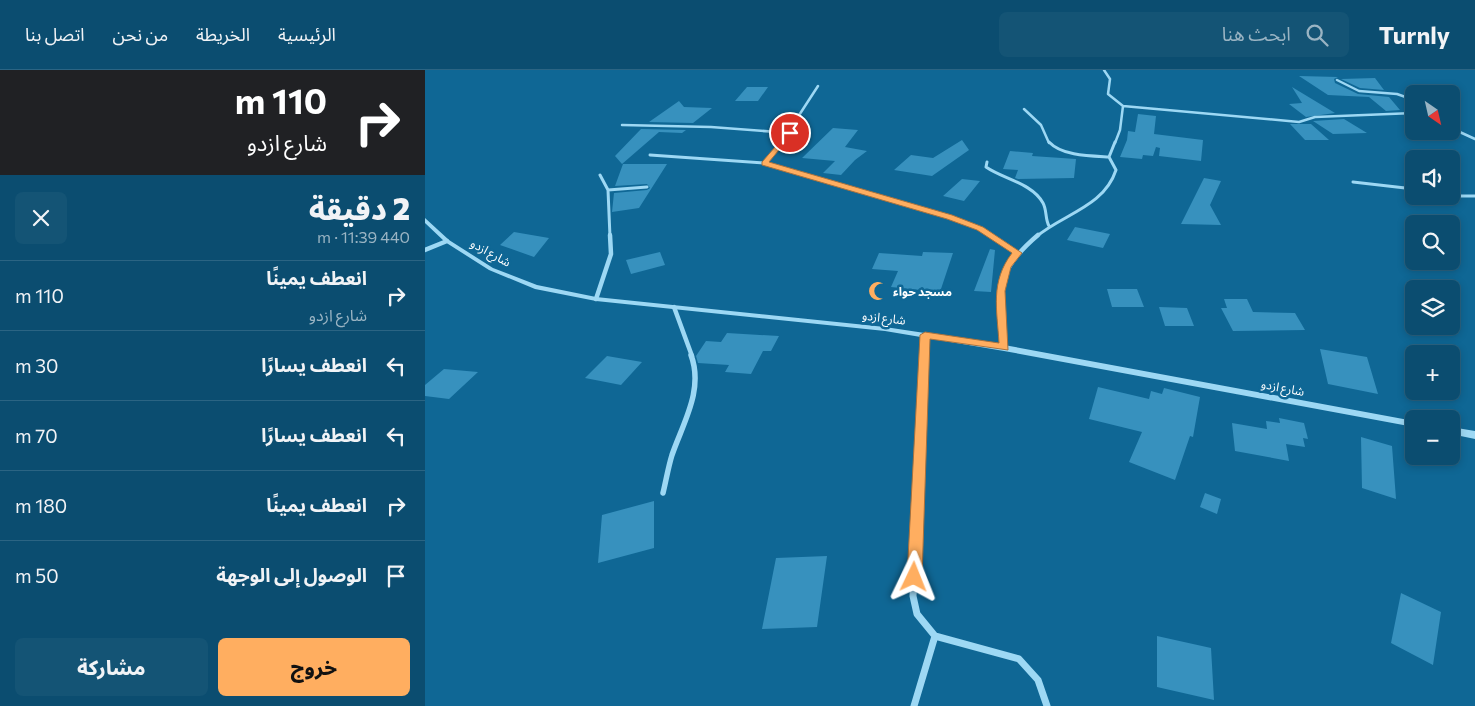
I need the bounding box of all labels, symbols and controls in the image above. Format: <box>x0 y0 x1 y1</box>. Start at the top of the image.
search box <box>999 12 1349 57</box>
text: Turnly <box>1379 20 1450 49</box>
icon: search <box>1303 21 1331 49</box>
text: ابحث هنا <box>1222 22 1291 45</box>
text: اتصل بنا <box>25 23 85 45</box>
text: من نحن <box>113 23 168 45</box>
text: الخريطة <box>196 23 250 45</box>
text: الرئيسية <box>278 23 336 45</box>
text: 110 m <box>235 78 327 121</box>
north arrow <box>1405 85 1460 140</box>
map controls <box>1405 85 1460 465</box>
icon: right <box>345 90 410 155</box>
pin <box>769 112 811 154</box>
icon: arrive <box>776 119 804 147</box>
text: شارع ازدو <box>247 129 327 156</box>
button: sound <box>1405 150 1460 205</box>
text: 2 دقيقة <box>309 189 410 226</box>
button: close <box>15 192 67 244</box>
button: search <box>1405 215 1460 270</box>
text: 440 m · 11:39 <box>317 227 410 246</box>
street label: شارع ازدو <box>467 235 513 271</box>
text: انعطف يمينًا <box>266 266 367 289</box>
mosque icon: مسجد حواء <box>867 280 889 302</box>
button: layers <box>1405 280 1460 335</box>
icon: right <box>382 282 410 310</box>
text: 110 m <box>15 284 64 307</box>
place label: مسجد حواء <box>893 284 952 299</box>
text: شارع ازدو <box>309 305 367 324</box>
street label: شارع ازدو <box>861 307 907 330</box>
button: + <box>1405 345 1460 400</box>
icon: left <box>382 352 410 380</box>
text: انعطف يسارًا <box>261 353 367 376</box>
text: 30 m <box>15 354 58 377</box>
street label: شارع ازدو <box>1260 376 1306 401</box>
button: − <box>1405 410 1460 465</box>
icon: left <box>382 422 410 450</box>
text: انعطف يسارًا <box>261 423 367 446</box>
text: 70 m <box>15 424 58 447</box>
icon: right <box>382 492 410 520</box>
text: انعطف يمينًا <box>266 493 367 516</box>
text: 180 m <box>15 494 67 517</box>
position arrow <box>887 550 939 602</box>
icon: arrive <box>382 562 410 590</box>
text: الوصول إلى الوجهة <box>216 563 367 586</box>
text: 50 m <box>15 564 59 587</box>
button: مشاركة <box>15 638 208 696</box>
button: خروج <box>218 638 410 696</box>

